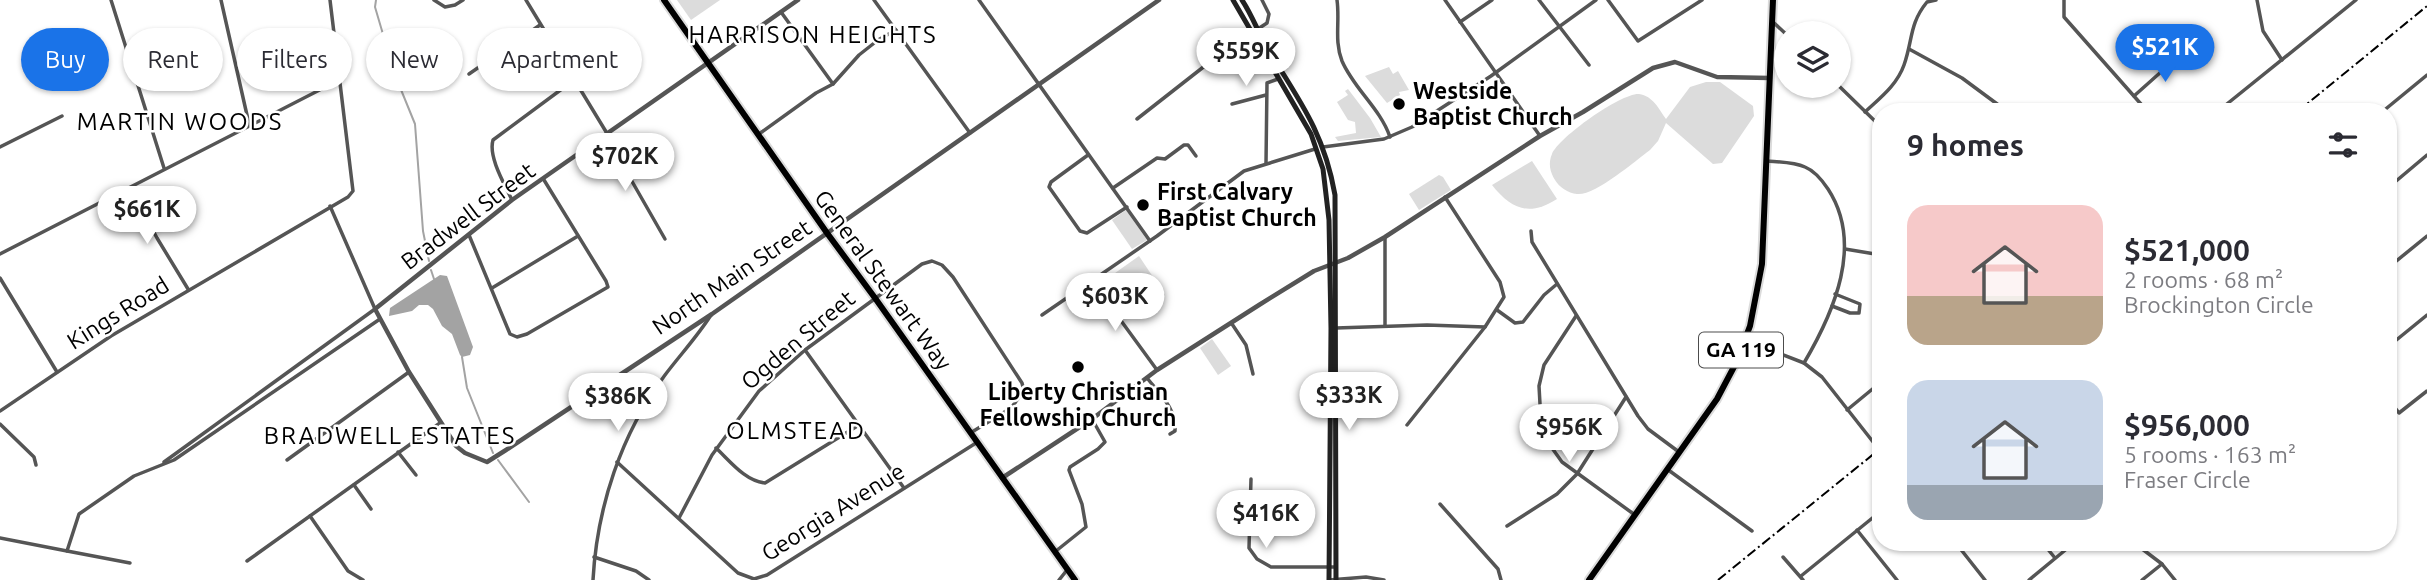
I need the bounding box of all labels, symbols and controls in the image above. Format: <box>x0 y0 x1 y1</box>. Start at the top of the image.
district label: HARRISON HEIGHTS <box>688 21 938 48</box>
map controls <box>1774 21 1851 98</box>
button: layers <box>1774 21 1851 98</box>
pin: $521K <box>2116 24 2214 84</box>
chip: Buy <box>21 28 109 91</box>
chip: Rent <box>123 28 223 91</box>
chip: Filters <box>237 28 352 91</box>
chip: New <box>366 28 463 91</box>
chip: Apartment <box>477 28 642 91</box>
pin: $559K <box>1197 28 1295 88</box>
text: $521K <box>2131 34 2199 59</box>
text: $559K <box>1212 38 1280 63</box>
place label: Westside Baptist Church <box>1413 78 1573 129</box>
marker: Westside Baptist Church <box>1391 96 1407 112</box>
district label: MARTIN WOODS <box>77 108 283 135</box>
icon: filters <box>2324 126 2362 164</box>
text: 9 homes <box>1907 128 2024 162</box>
pin: $702K <box>576 134 674 193</box>
text: $702K <box>591 143 659 168</box>
street label: Bradwell Street <box>396 157 539 274</box>
place label: First Calvary Baptist Church <box>1157 179 1317 230</box>
street label: General Stewart Way <box>810 185 957 374</box>
pin: $661K <box>98 187 196 246</box>
text: $661K <box>113 196 181 221</box>
marker: First Calvary Baptist Church <box>1135 197 1151 213</box>
street label: North Main Street <box>648 214 816 339</box>
icon: home <box>1963 233 2047 317</box>
text: $521,000 <box>2124 233 2250 267</box>
text: 2 rooms · 68 m² <box>2124 267 2283 292</box>
street label: Kings Road <box>62 272 173 354</box>
pin: $603K <box>1066 274 1164 333</box>
text: $603K <box>1081 283 1149 308</box>
street label: Ogden Street <box>736 285 859 394</box>
text: Brockington Circle <box>2124 292 2314 317</box>
road number: GA 119 <box>1699 332 1783 368</box>
marker: Liberty Christian Fellowship Church <box>1070 359 1086 375</box>
pin: $333K <box>1300 372 1398 432</box>
pin: $386K <box>569 374 667 433</box>
place label: Liberty Christian Fellowship Church <box>979 379 1177 430</box>
text: $333K <box>1315 382 1383 407</box>
text: $386K <box>584 383 652 408</box>
pin: $956K <box>1520 405 1618 464</box>
icon: home <box>1963 408 2047 492</box>
text: $956,000 <box>2124 408 2250 442</box>
text: $956K <box>1535 414 1603 439</box>
district label: OLMSTEAD <box>726 417 866 444</box>
district label: BRADWELL ESTATES <box>264 422 516 449</box>
text: 5 rooms · 163 m² <box>2124 442 2296 467</box>
street label: Georgia Avenue <box>757 458 909 565</box>
text: Fraser Circle <box>2124 467 2251 492</box>
pin: $416K <box>1217 490 1315 550</box>
text: $416K <box>1232 500 1300 525</box>

